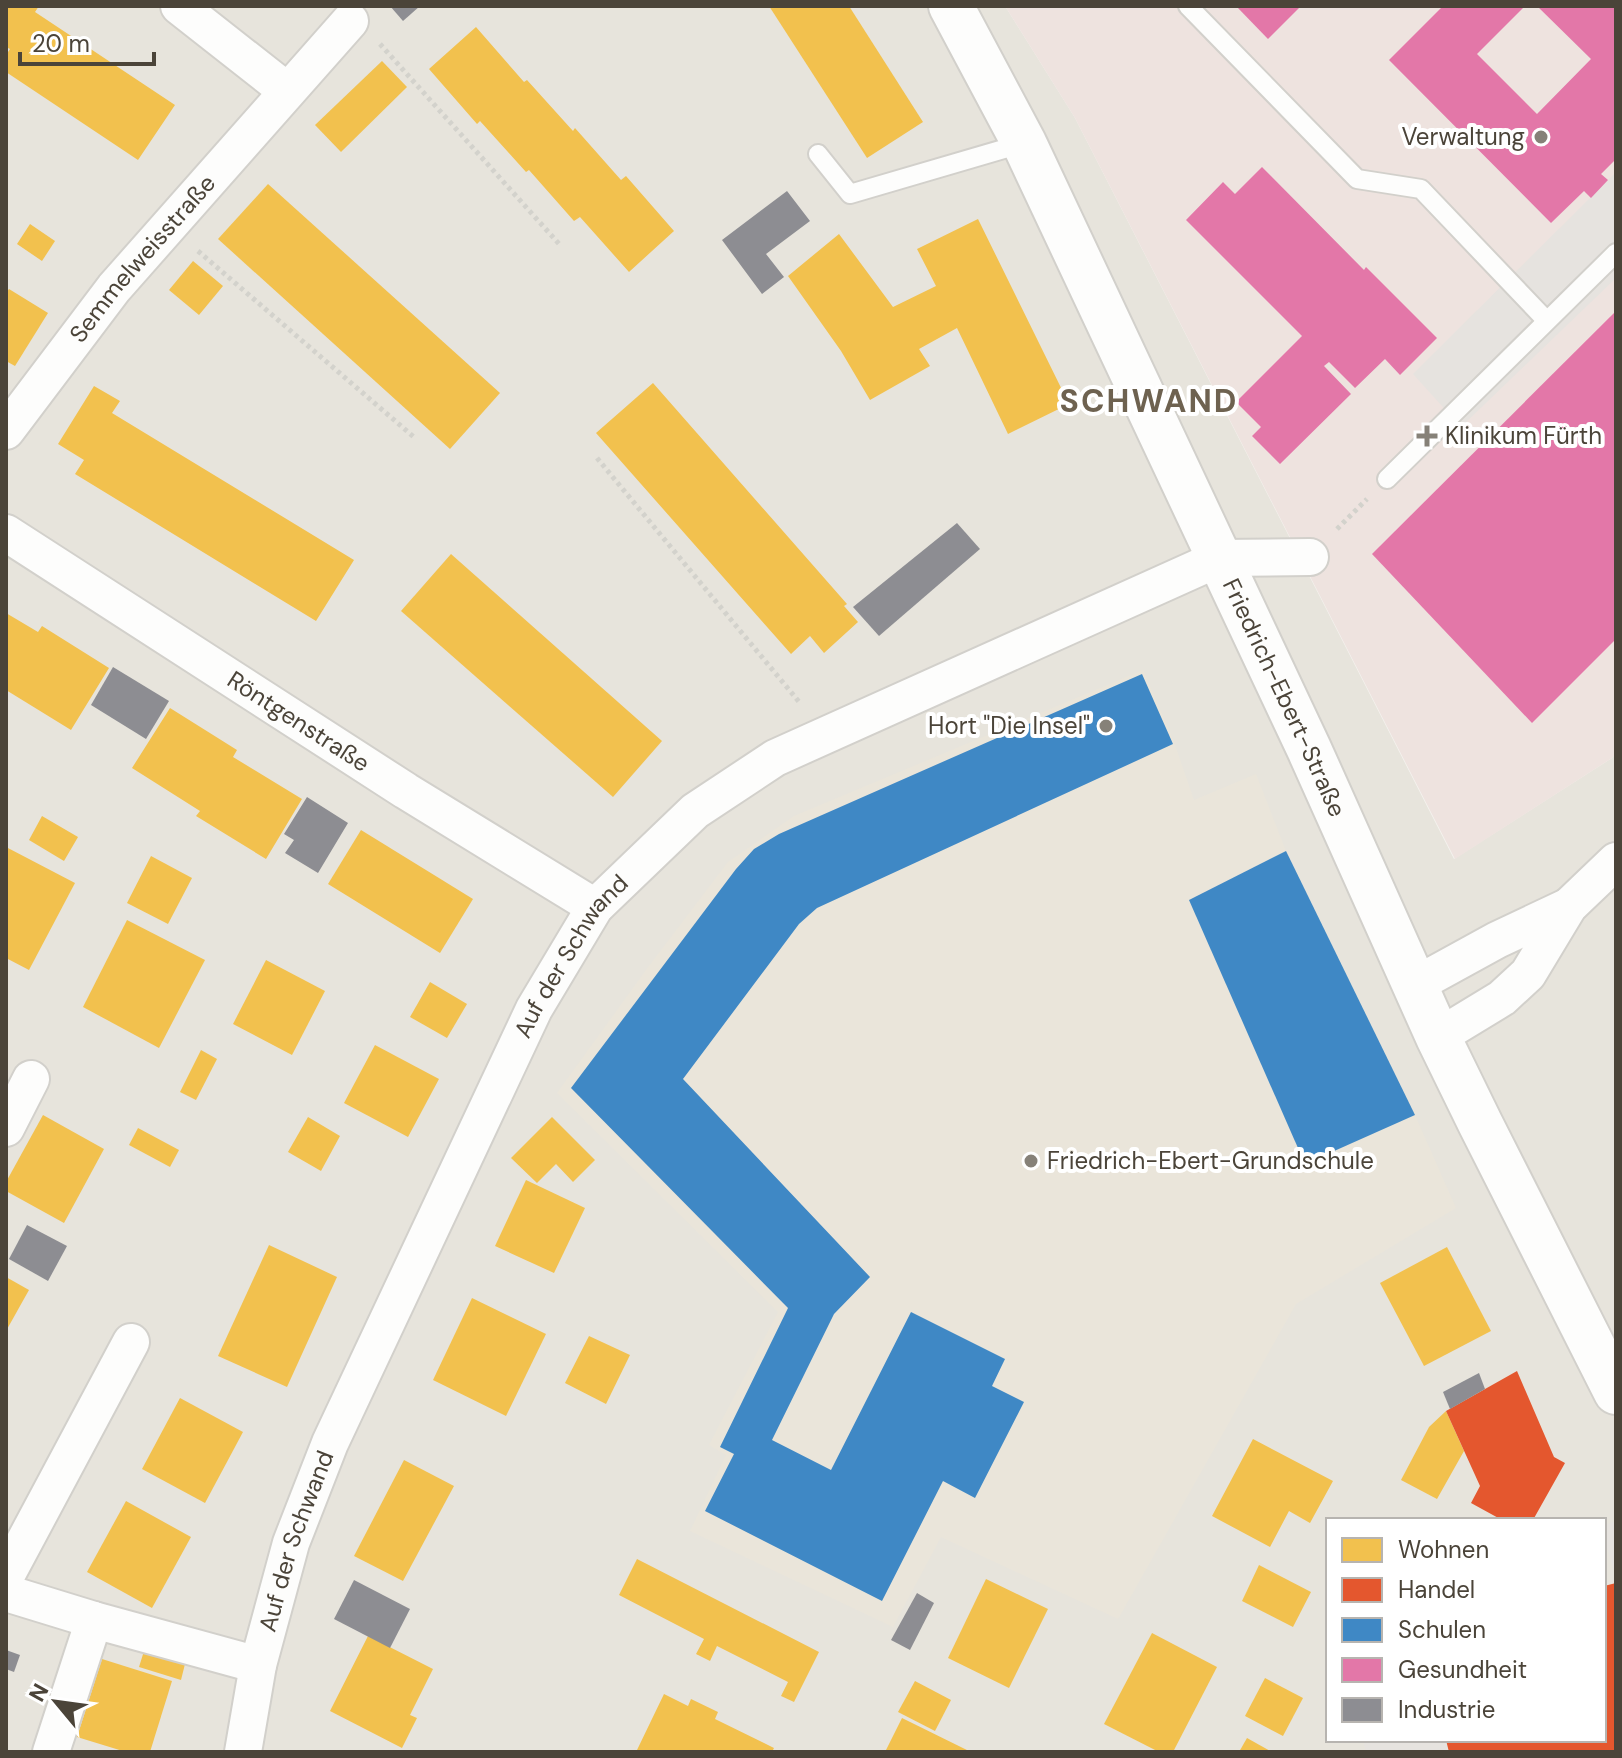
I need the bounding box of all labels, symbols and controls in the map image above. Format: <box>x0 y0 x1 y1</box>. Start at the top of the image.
scale bar <box>20 16 154 66</box>
text: 20 m <box>32 28 90 59</box>
place label: Verwaltung <box>1401 121 1525 152</box>
marker: Verwaltung <box>1532 128 1550 146</box>
street label: Semmelweisstraße <box>62 168 222 349</box>
district label: SCHWAND <box>1060 380 1238 422</box>
place label: Klinikum Fürth <box>1445 420 1602 451</box>
marker: Klinikum Fürth <box>1416 425 1438 447</box>
street label: Friedrich-Ebert-Straße <box>1216 573 1353 822</box>
street label: Röntgenstraße <box>222 664 376 779</box>
place label: Hort "Die Insel" <box>928 710 1090 741</box>
marker: Hort "Die Insel" <box>1097 717 1115 735</box>
street label: Auf der Schwand <box>507 868 634 1043</box>
place label: Friedrich-Ebert-Grundschule <box>1047 1145 1374 1176</box>
marker: Friedrich-Ebert-Grundschule <box>1022 1152 1040 1170</box>
street label: Auf der Schwand <box>252 1446 341 1635</box>
legend <box>1326 1518 1606 1742</box>
text: Wohnen <box>1398 1534 1489 1565</box>
text: Handel <box>1398 1574 1475 1605</box>
text: Schulen <box>1398 1614 1486 1645</box>
text: Gesundheit <box>1398 1654 1527 1685</box>
north arrow <box>16 1662 96 1742</box>
text: N <box>22 1678 56 1707</box>
text: Industrie <box>1398 1694 1495 1725</box>

